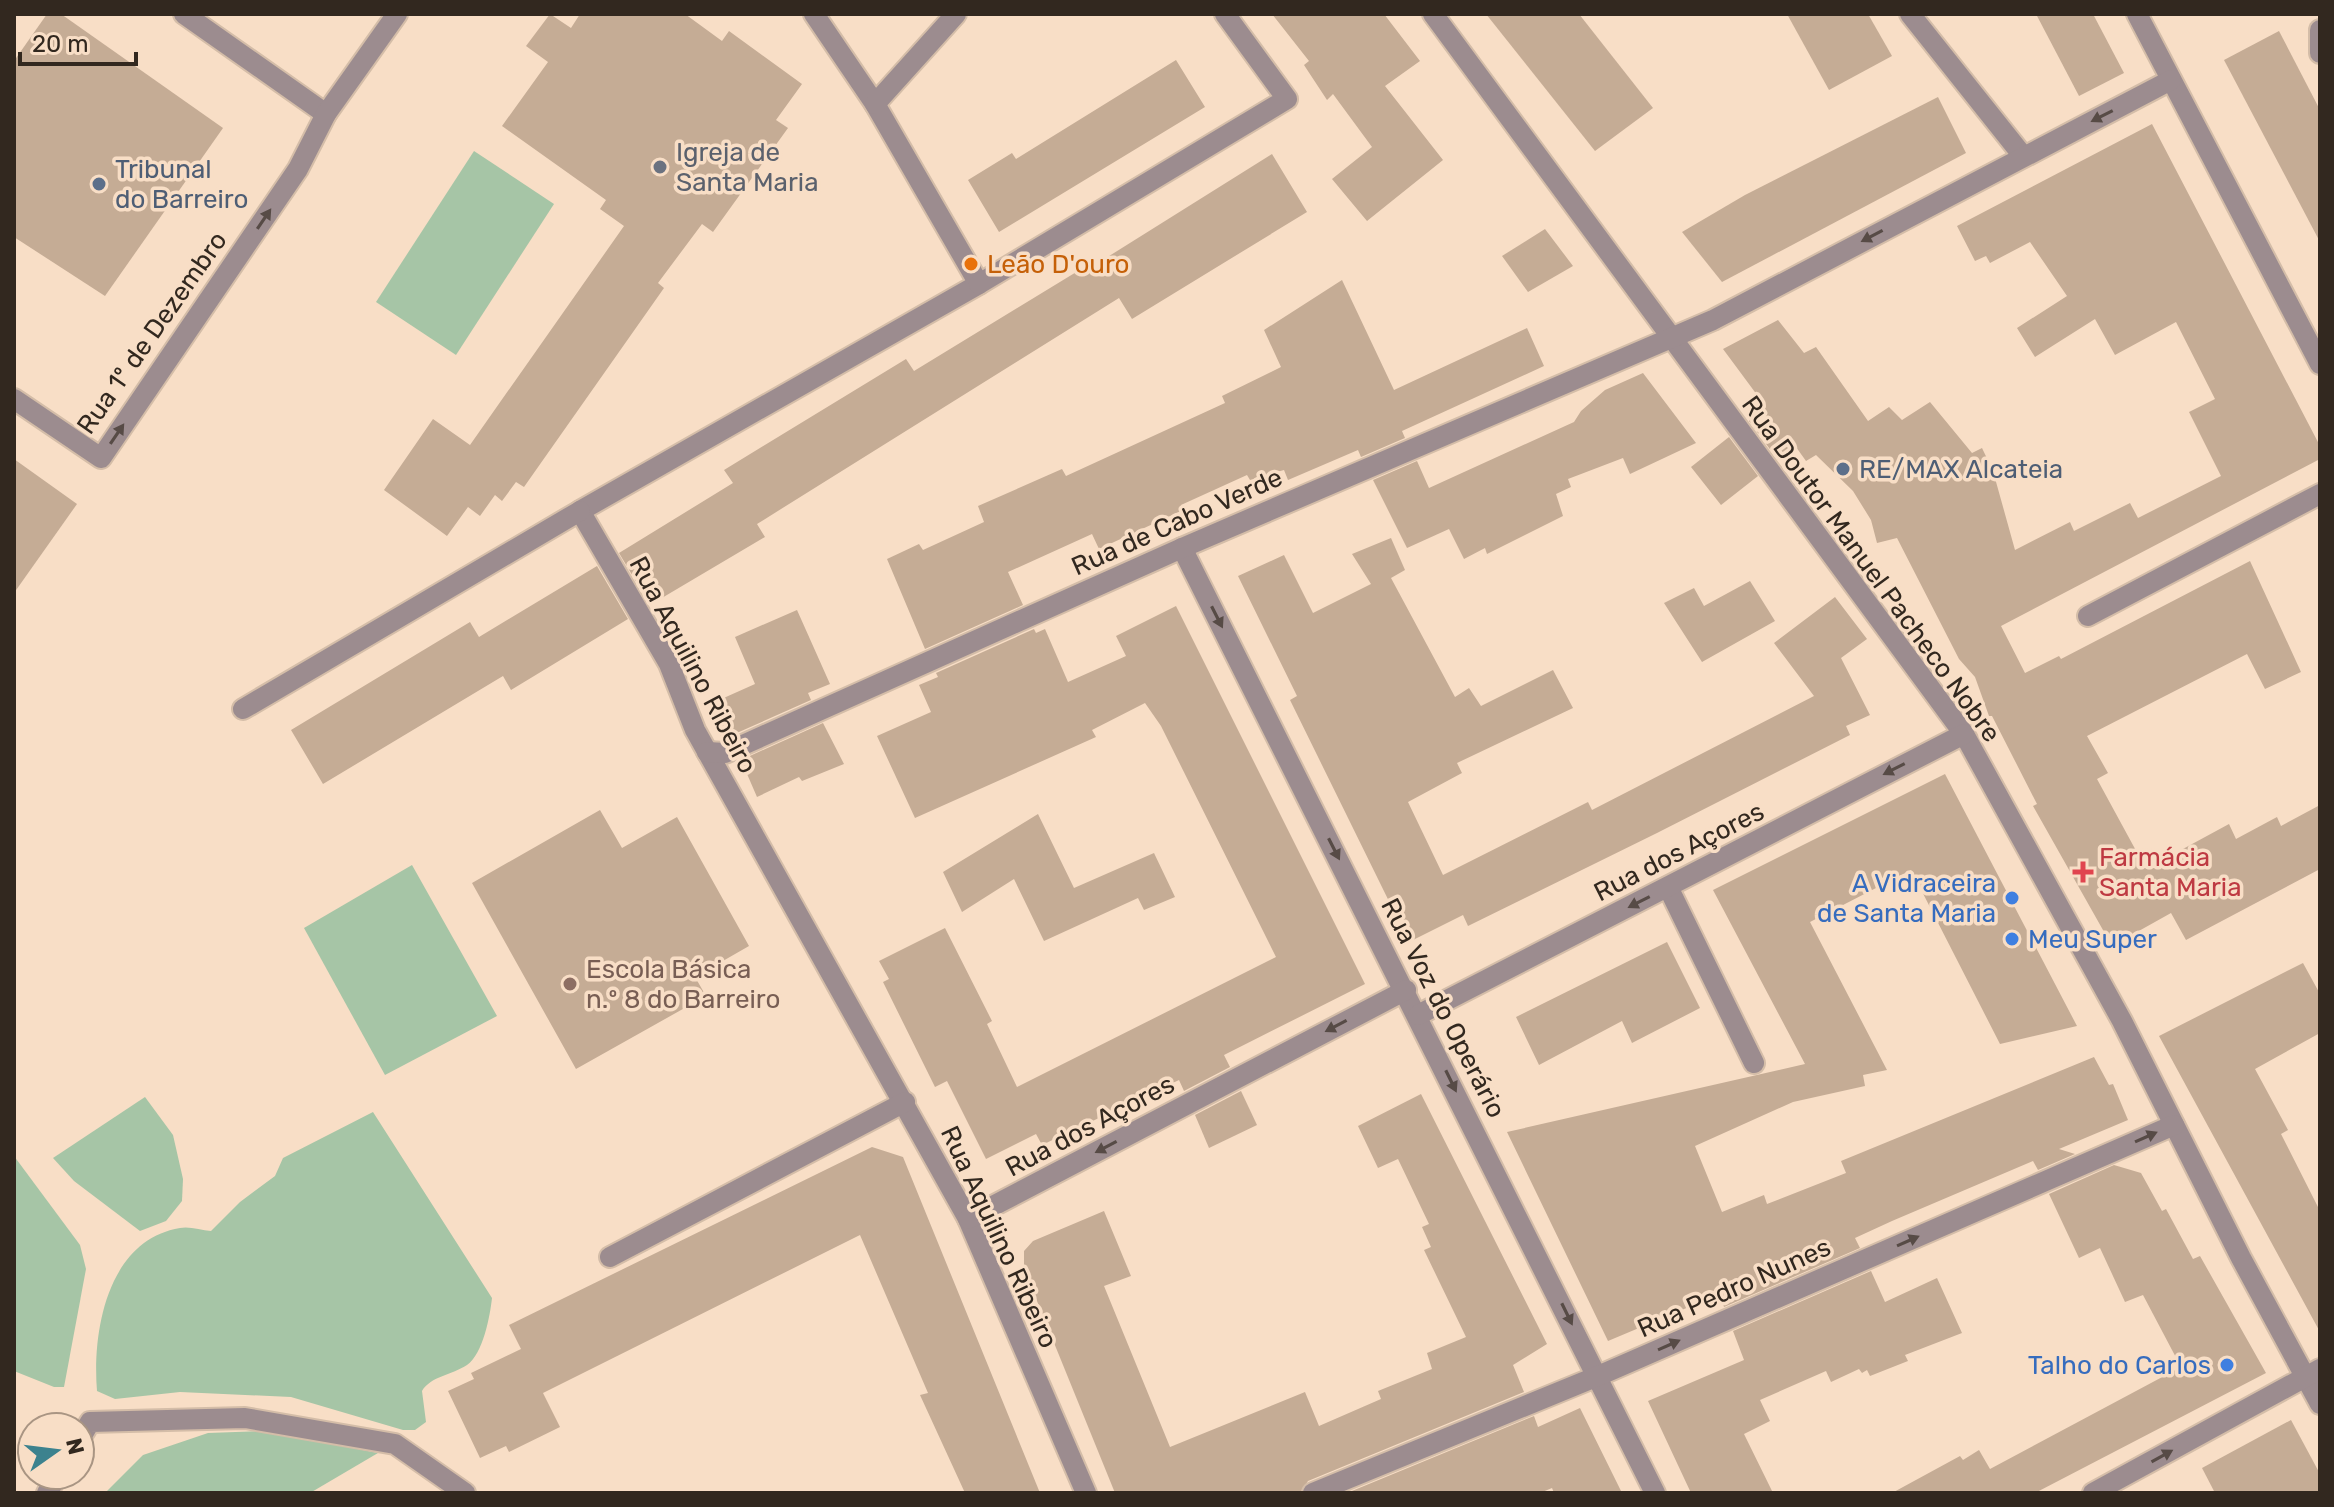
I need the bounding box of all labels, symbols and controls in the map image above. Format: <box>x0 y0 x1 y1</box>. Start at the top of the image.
scale bar <box>20 16 136 66</box>
text: 20 m <box>32 30 89 58</box>
one-way arrow <box>2090 109 2113 123</box>
place label: Igreja de Santa Maria <box>676 137 819 198</box>
place label: Tribunal do Barreiro <box>115 154 248 215</box>
marker: Igreja de Santa Maria <box>651 158 669 176</box>
marker: Tribunal do Barreiro <box>90 175 108 193</box>
one-way arrow <box>256 208 271 229</box>
street label: Rua 1º de Dezembro <box>71 226 233 440</box>
one-way arrow <box>1860 230 1883 243</box>
place label: Leão D'ouro <box>987 249 1130 280</box>
marker: Leão D'ouro <box>962 255 980 273</box>
street label: Rua Doutor Manuel Pacheco Nobre <box>1735 390 2007 748</box>
one-way arrow <box>109 423 124 444</box>
place label: RE/MAX Alcateia <box>1859 454 2063 485</box>
marker: RE/MAX Alcateia <box>1834 460 1852 478</box>
street label: Rua de Cabo Verde <box>1067 462 1287 582</box>
street label: Rua Aquilino Ribeiro <box>623 551 763 779</box>
one-way arrow <box>1211 606 1224 629</box>
one-way arrow <box>1883 763 1906 776</box>
street label: Rua dos Açores <box>1589 796 1769 908</box>
one-way arrow <box>1328 838 1341 861</box>
place label: Farmácia Santa Maria <box>2099 842 2242 903</box>
marker: Farmácia Santa Maria <box>2074 863 2092 881</box>
place label: A Vidraceira de Santa Maria <box>1817 868 1996 929</box>
marker: A Vidraceira de Santa Maria <box>2003 889 2021 907</box>
street label: Rua Voz do Operário <box>1374 893 1512 1123</box>
one-way arrow <box>1627 896 1650 909</box>
place label: Meu Super <box>2028 924 2157 955</box>
marker: Meu Super <box>2003 930 2021 948</box>
place label: Escola Básica n.º 8 do Barreiro <box>586 954 780 1015</box>
marker: Escola Básica n.º 8 do Barreiro <box>561 975 579 993</box>
one-way arrow <box>1325 1020 1348 1033</box>
street label: Rua dos Açores <box>1000 1068 1180 1184</box>
one-way arrow <box>1445 1070 1458 1093</box>
street label: Rua Aquilino Ribeiro <box>934 1121 1064 1353</box>
one-way arrow <box>2134 1130 2158 1144</box>
one-way arrow <box>1095 1139 1117 1153</box>
street label: Rua Pedro Nunes <box>1633 1232 1835 1344</box>
one-way arrow <box>1896 1234 1919 1248</box>
one-way arrow <box>1560 1303 1574 1326</box>
one-way arrow <box>1657 1338 1681 1352</box>
place label: Talho do Carlos <box>2028 1350 2211 1381</box>
marker: Talho do Carlos <box>2218 1356 2236 1374</box>
north arrow <box>16 1411 96 1491</box>
text: N <box>60 1435 90 1457</box>
one-way arrow <box>2150 1449 2173 1462</box>

